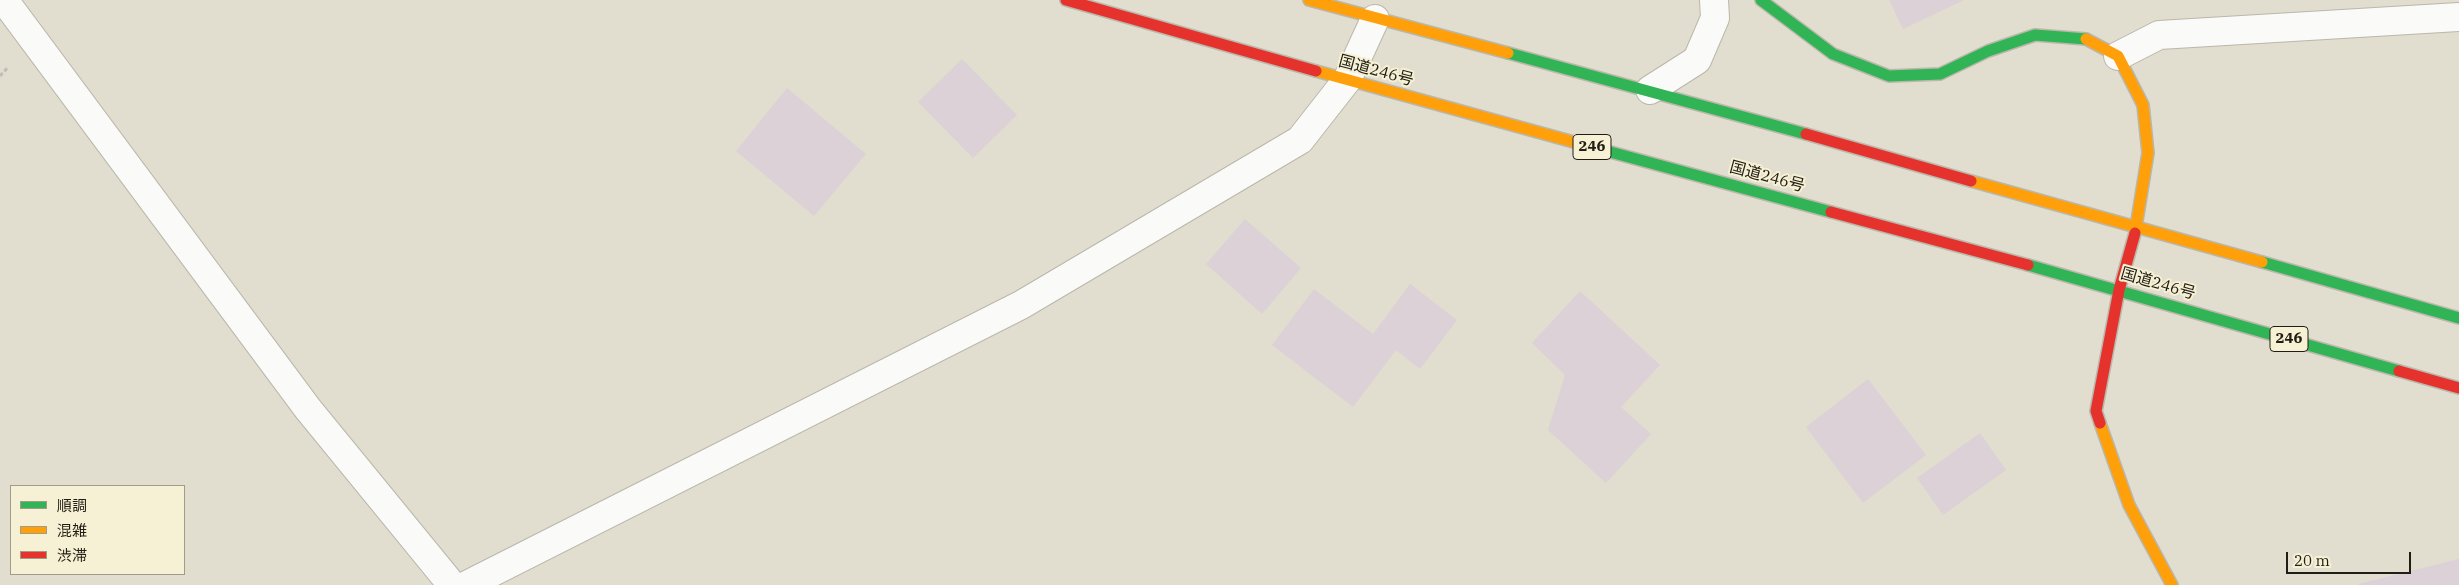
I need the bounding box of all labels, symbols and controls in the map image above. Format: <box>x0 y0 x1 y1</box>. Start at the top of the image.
street label: 国道246号 <box>1336 52 1416 90</box>
road number: 246 <box>1573 134 1611 160</box>
street label: 国道246号 <box>1727 158 1807 196</box>
street label: 国道246号 <box>2118 264 2198 304</box>
road number: 246 <box>2270 326 2308 352</box>
legend <box>10 485 185 575</box>
text: 順調 <box>57 496 87 515</box>
text: 混雑 <box>57 521 87 540</box>
scale bar <box>2289 542 2414 574</box>
text: 渋滞 <box>57 546 87 565</box>
text: 20 m <box>2294 551 2330 570</box>

